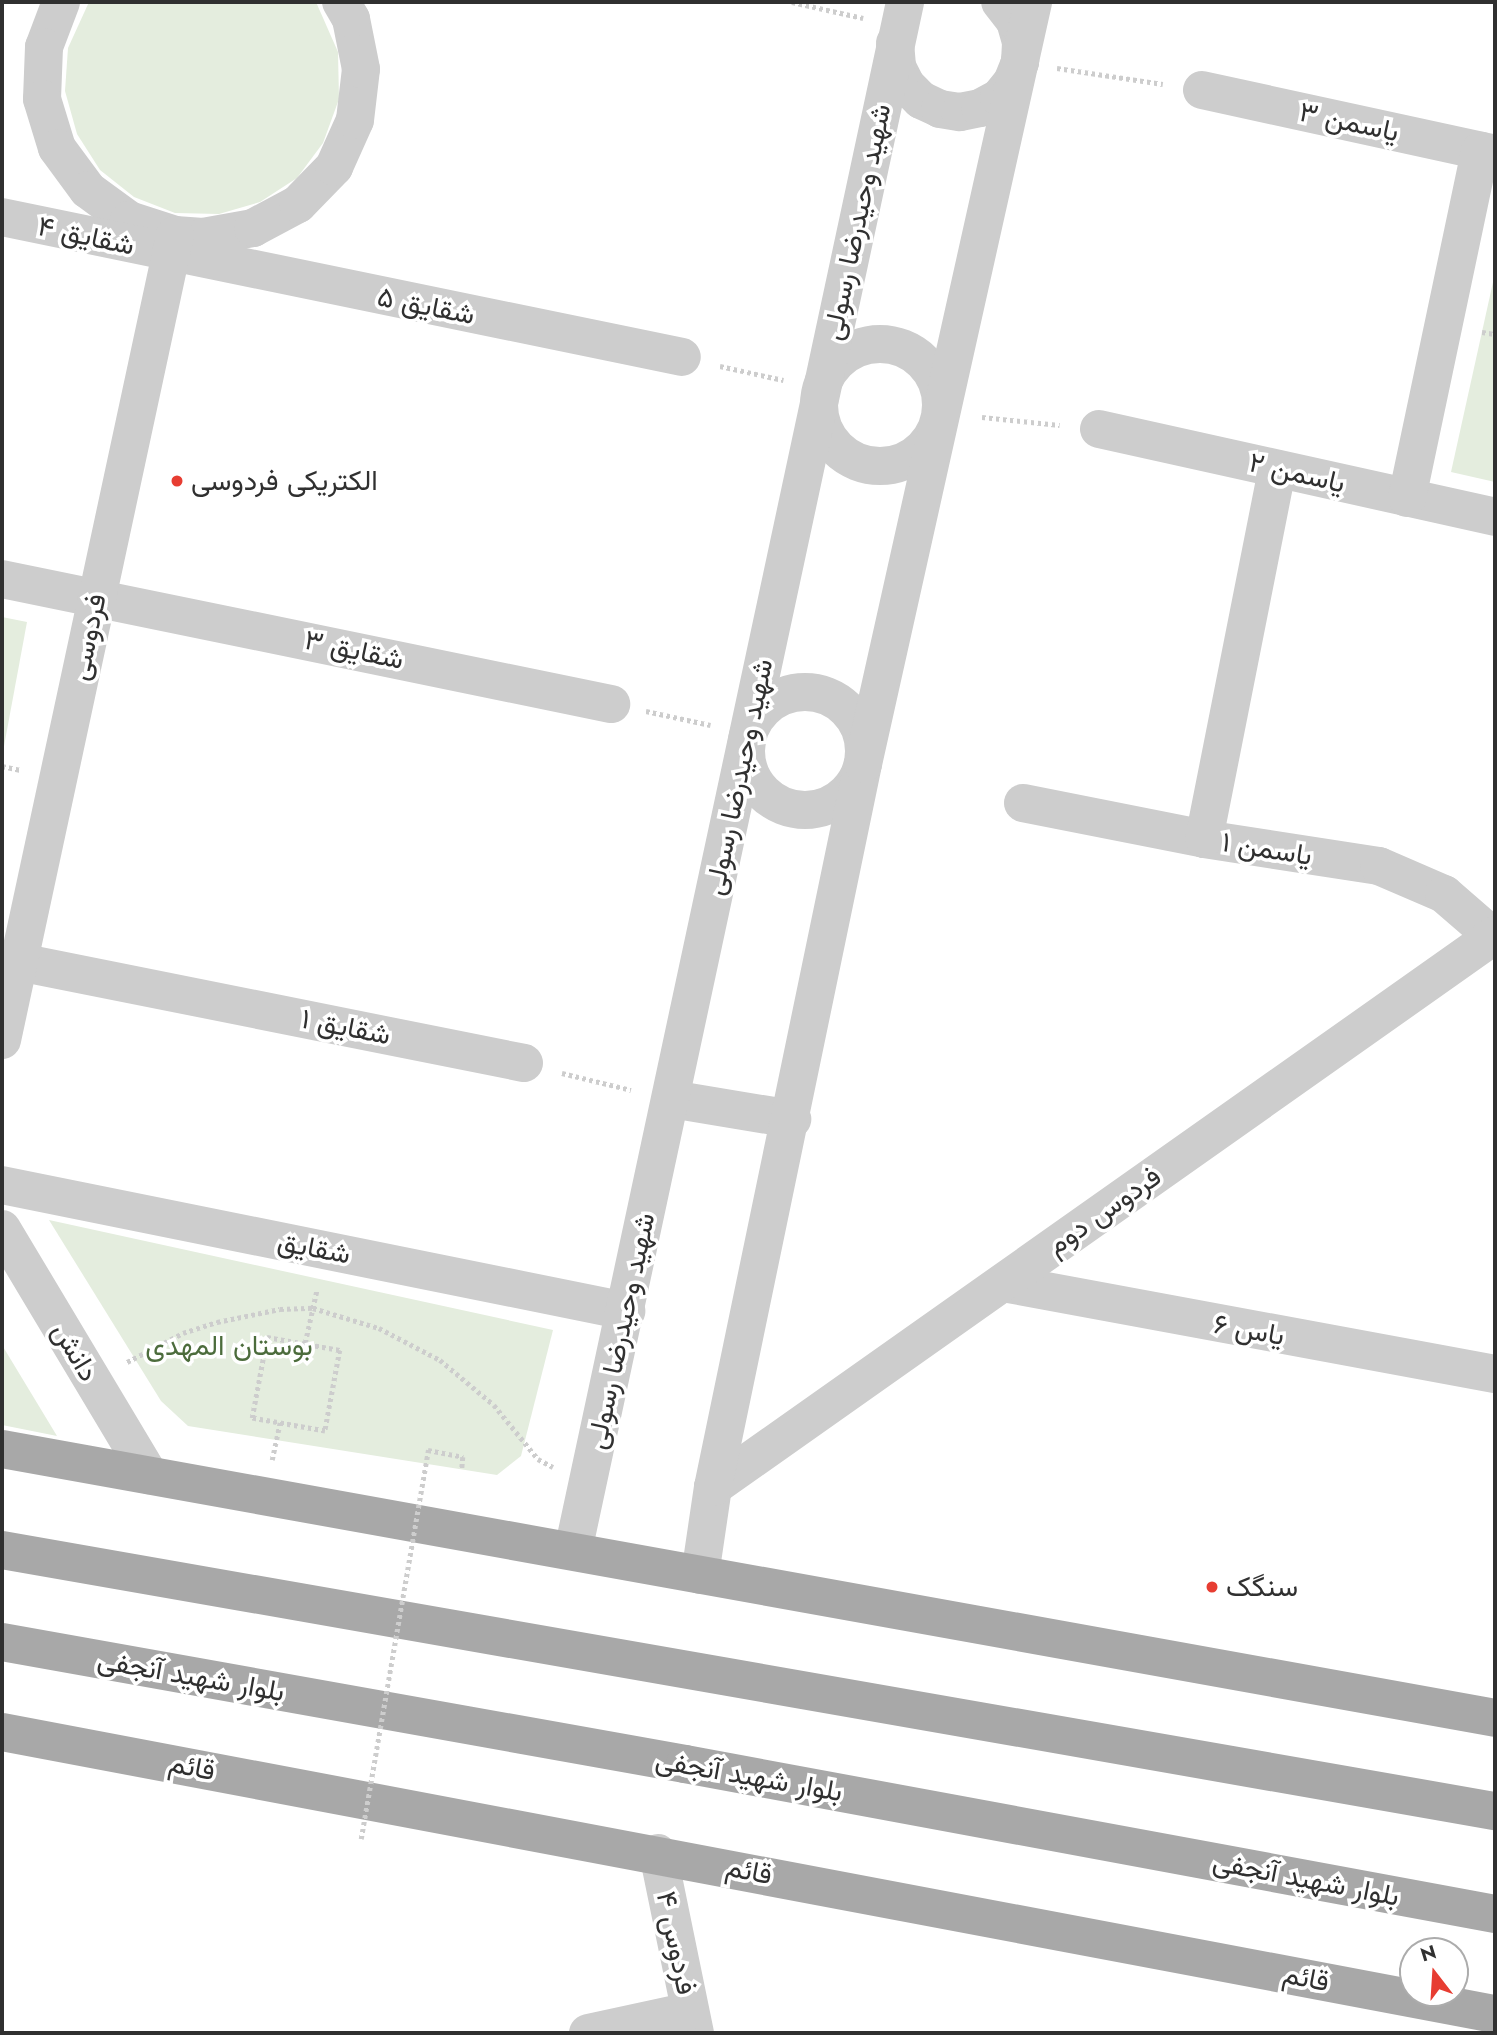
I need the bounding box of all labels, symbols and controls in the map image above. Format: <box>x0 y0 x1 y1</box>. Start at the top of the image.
street label: یاسمن ۳ <box>1296 95 1402 149</box>
street label: شهید وحیدرضا رسولی <box>816 101 898 343</box>
street label: شقایق ۴ <box>35 209 137 263</box>
street label: شقایق ۵ <box>374 280 478 332</box>
street label: یاسمن ۲ <box>1246 446 1348 500</box>
place label: الکتریکی فردوسی <box>191 464 378 498</box>
marker: الکتریکی فردوسی <box>169 473 185 489</box>
street label: فردوسی <box>62 591 114 683</box>
street label: شقایق ۳ <box>301 623 407 677</box>
street label: شهید وحیدرضا رسولی <box>698 656 780 898</box>
street label: یاسمن ۱ <box>1220 825 1314 873</box>
street label: شقایق ۱ <box>299 1002 393 1052</box>
street label: فردوس دوم <box>1041 1160 1167 1262</box>
street label: شهید وحیدرضا رسولی <box>580 1210 662 1452</box>
street label: شقایق <box>275 1224 353 1272</box>
street label: یاس ۶ <box>1211 1307 1287 1353</box>
street label: دانش <box>45 1317 105 1387</box>
park label: بوستان المهدی <box>145 1329 313 1363</box>
place label: سنگک <box>1226 1570 1298 1604</box>
marker: سنگک <box>1204 1579 1220 1595</box>
street label: بلوار شهید آنجفی <box>95 1643 287 1709</box>
street label: بلوار شهید آنجفی <box>653 1743 845 1809</box>
street label: قائم <box>166 1746 218 1788</box>
street label: بلوار شهید آنجفی <box>1210 1844 1402 1914</box>
street label: قائم <box>723 1850 775 1892</box>
street label: فردوس ۴ <box>649 1888 703 1998</box>
north arrow <box>1399 1937 1469 2007</box>
text: N <box>1417 1938 1439 1968</box>
street label: قائم <box>1280 1957 1332 1999</box>

